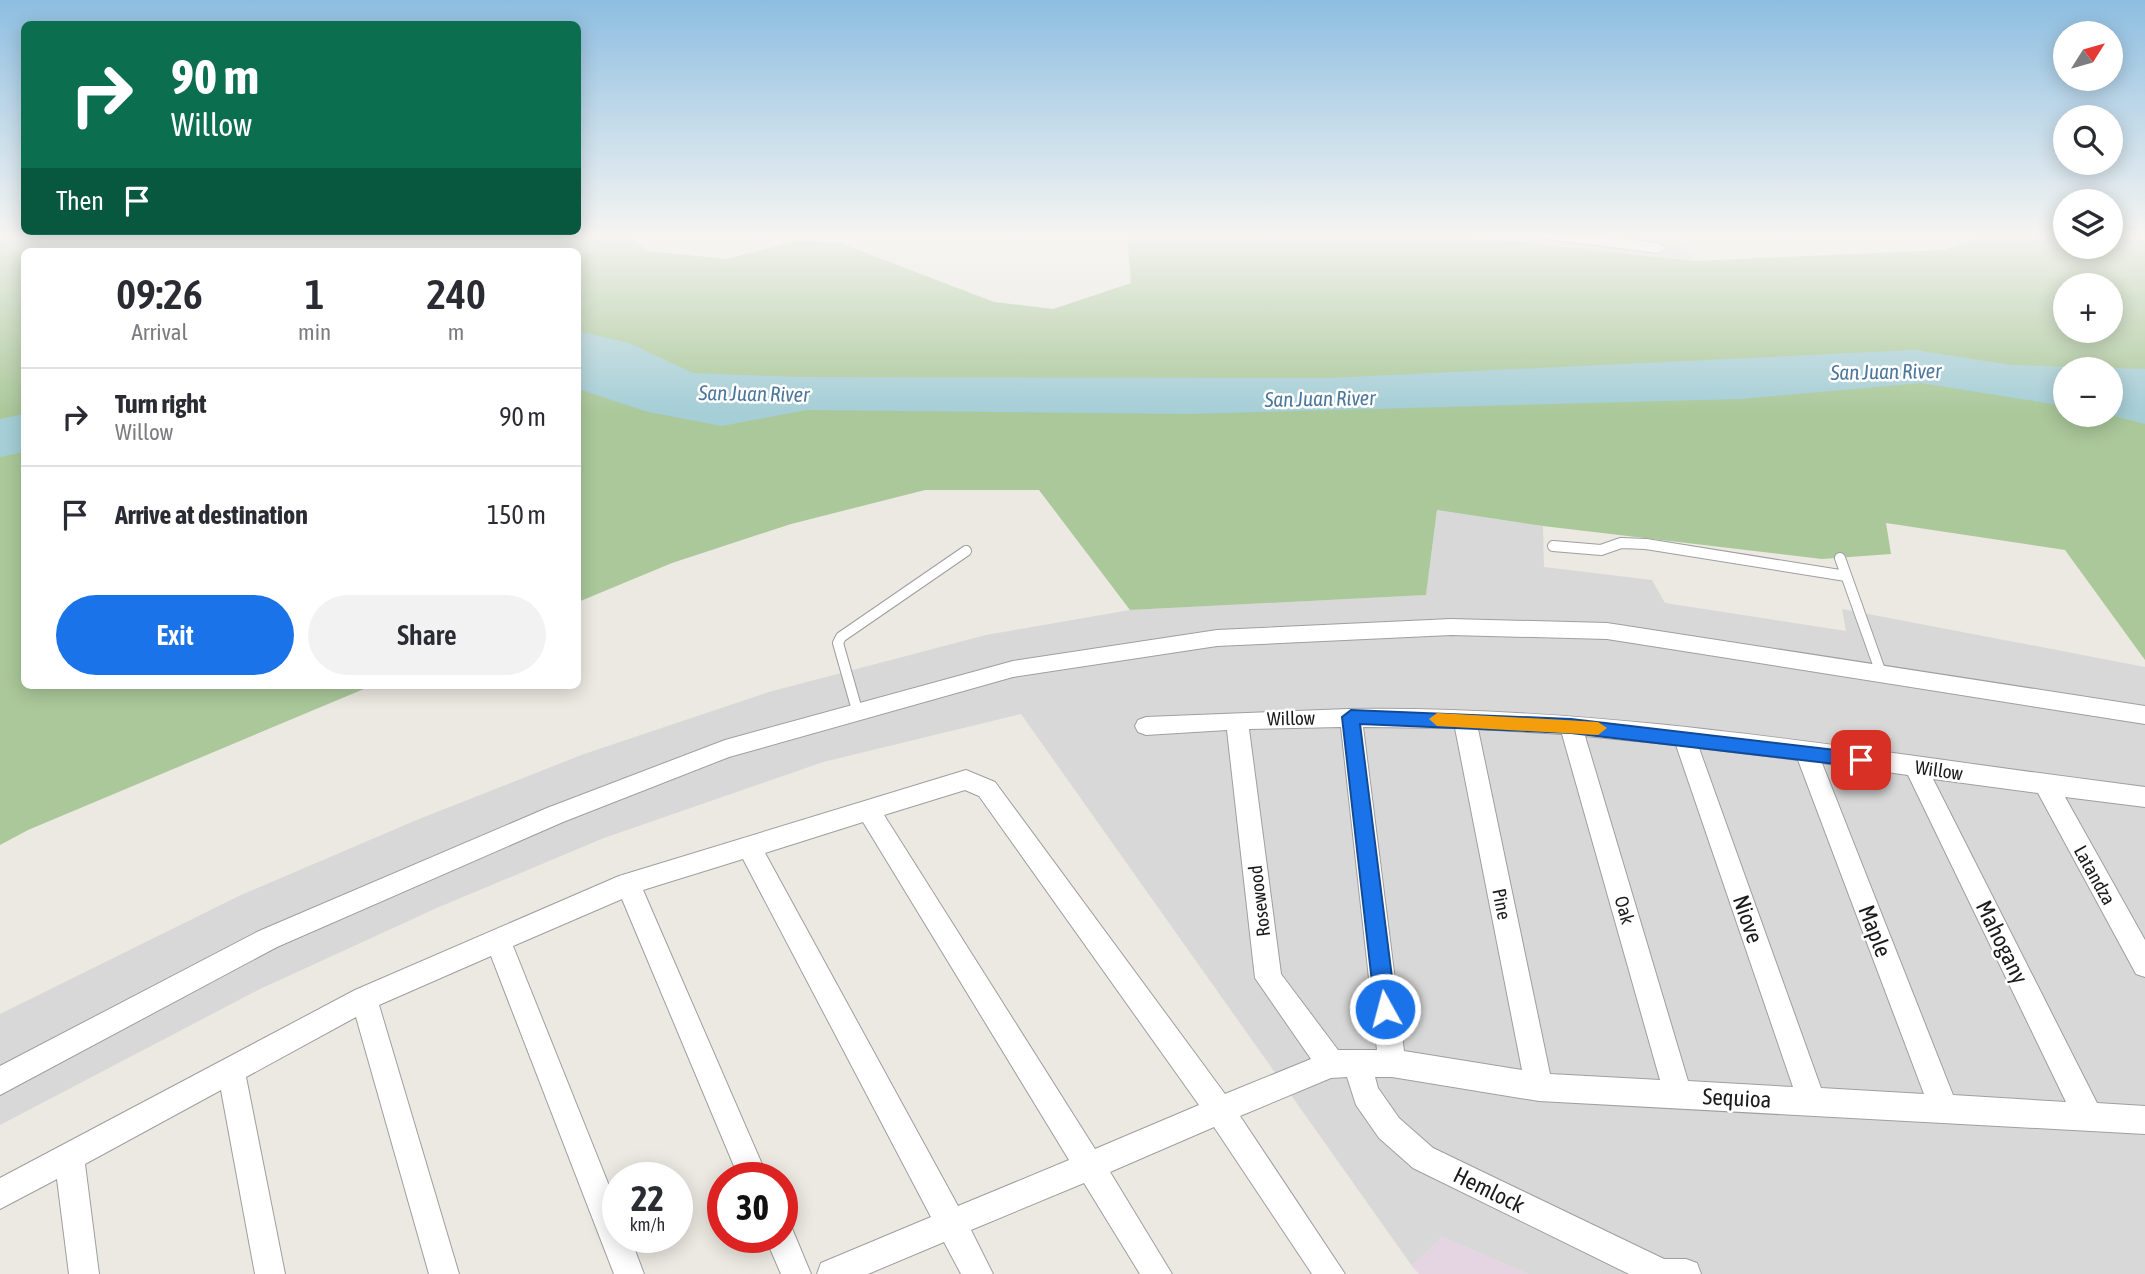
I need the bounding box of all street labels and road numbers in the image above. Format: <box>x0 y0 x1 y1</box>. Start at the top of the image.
street label: Willow <box>1267 707 1316 729</box>
street label: Willow <box>1914 756 1965 784</box>
street label: Latandza <box>2070 842 2120 908</box>
street label: Rosewood <box>1244 864 1274 938</box>
street label: Pine <box>1488 887 1516 921</box>
street label: Niove <box>1728 892 1768 946</box>
street label: Oak <box>1611 893 1640 927</box>
street label: Mahogany <box>1971 896 2033 988</box>
street label: Maple <box>1853 901 1897 961</box>
street label: Sequioa <box>1702 1083 1772 1113</box>
street label: Hemlock <box>1449 1162 1529 1218</box>

